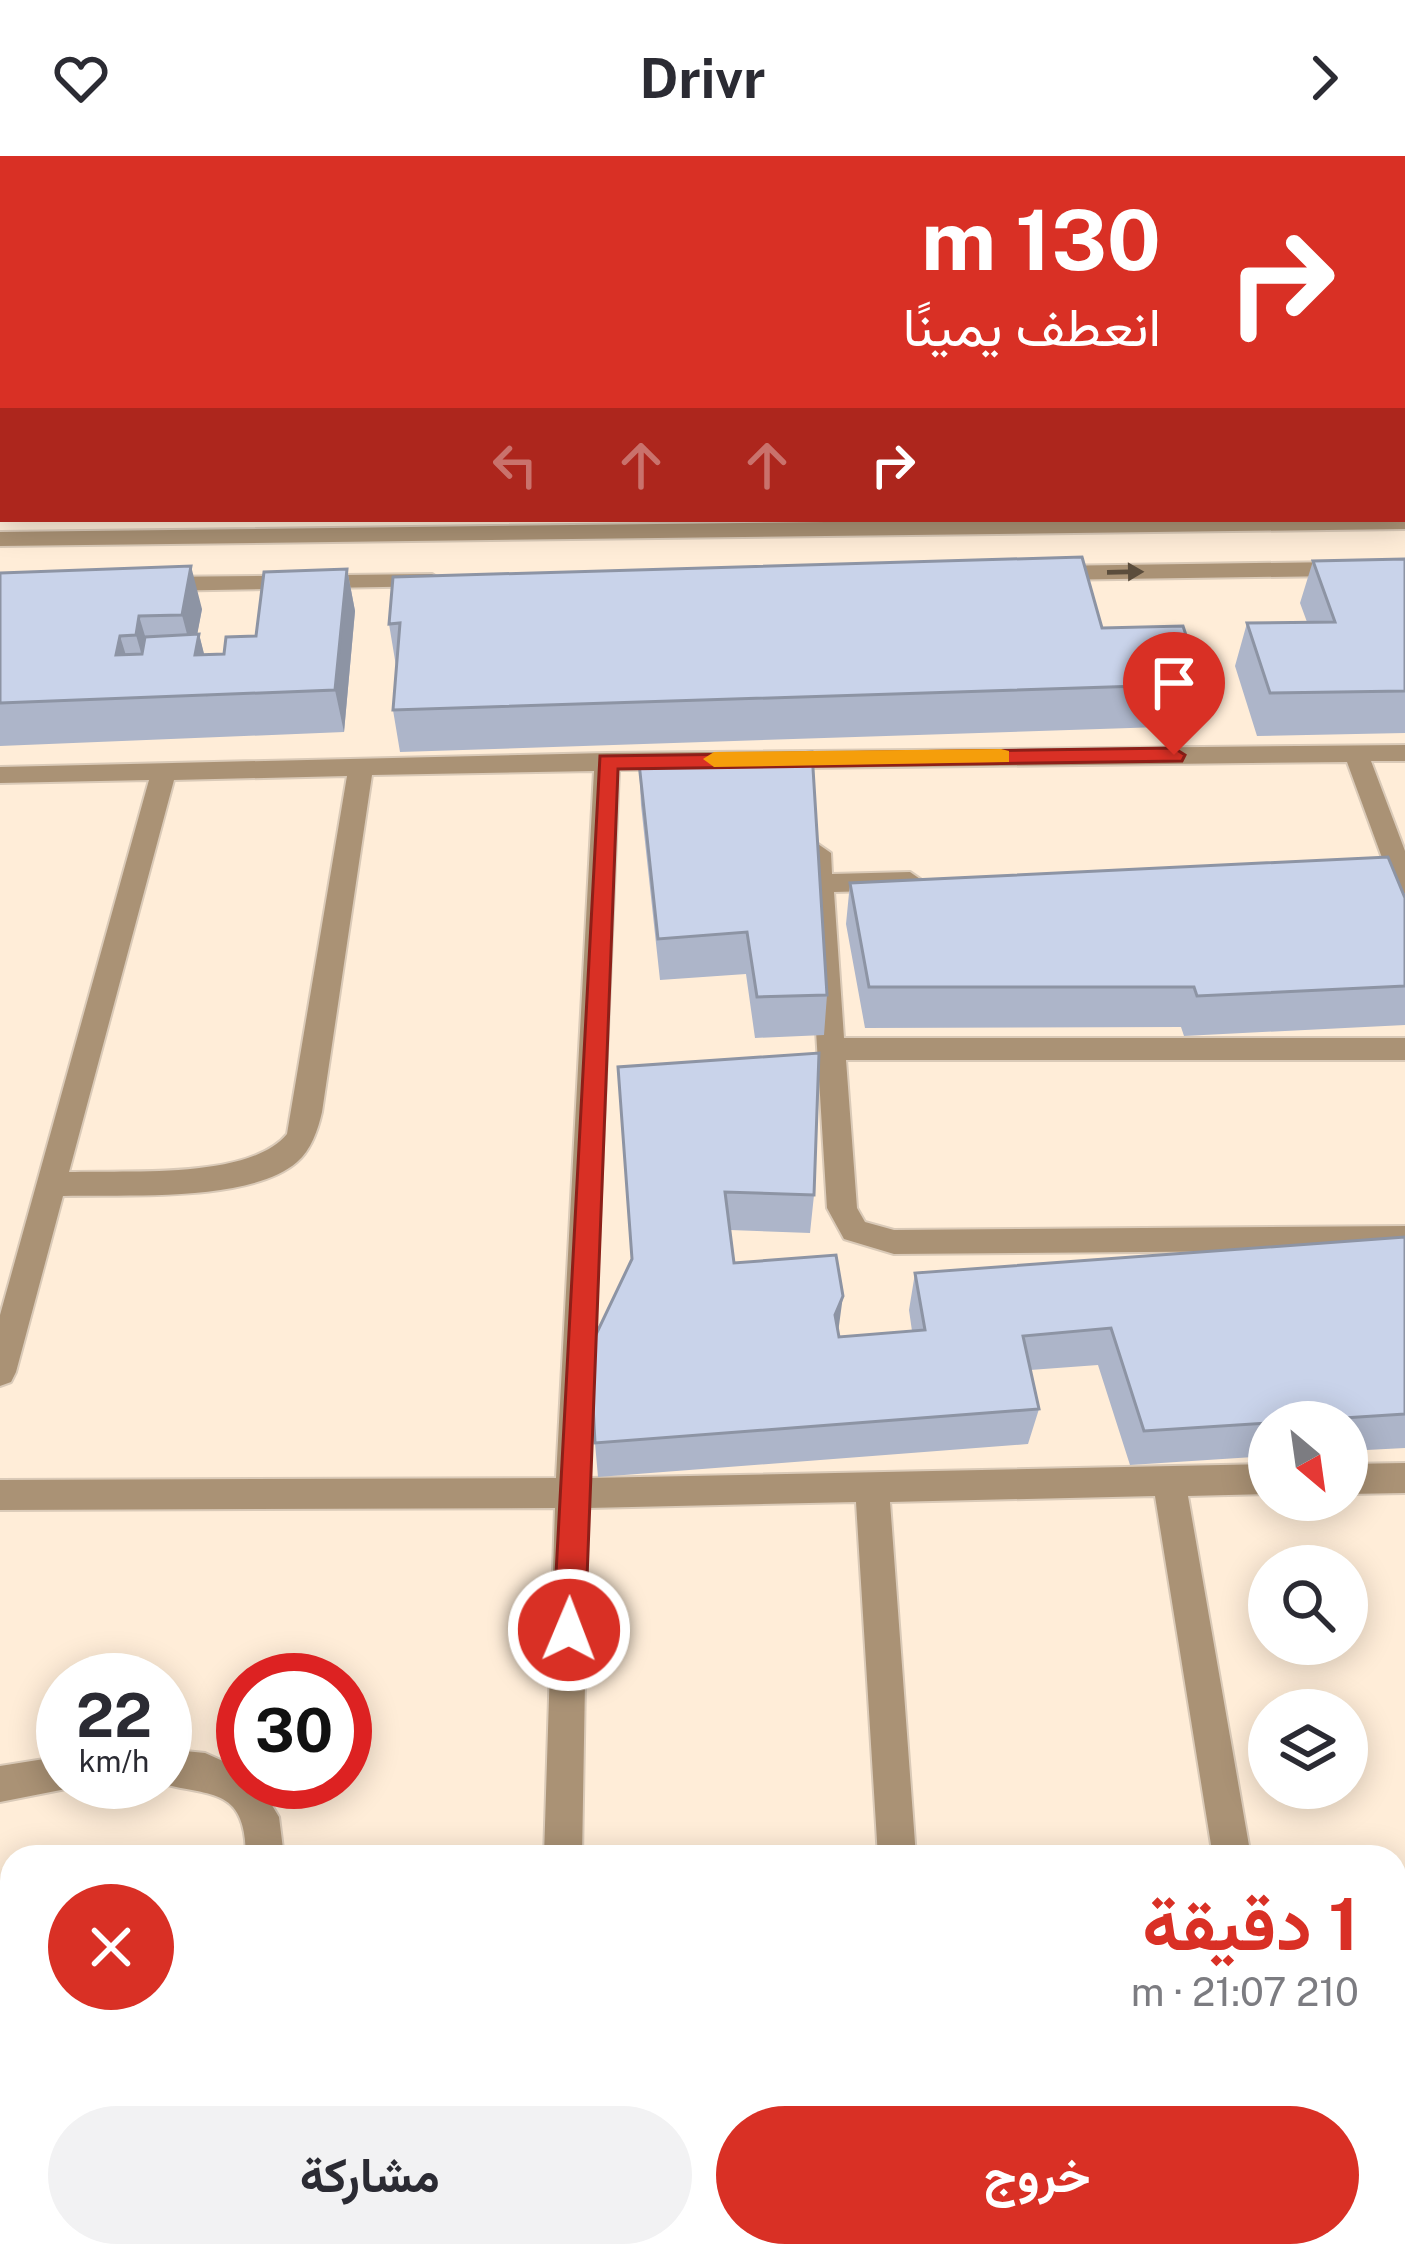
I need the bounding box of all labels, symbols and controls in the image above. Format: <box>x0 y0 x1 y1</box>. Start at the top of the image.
icon: heart <box>48 45 114 111</box>
icon: forward <box>1291 45 1357 111</box>
text: Drivr <box>640 47 765 110</box>
text: 130 m <box>921 190 1161 289</box>
icon: right <box>1203 204 1359 360</box>
text: انعطف يمينًا <box>903 295 1161 358</box>
icon: left <box>482 432 548 498</box>
icon: ahead <box>608 432 674 498</box>
icon: ahead <box>734 432 800 498</box>
icon: right <box>860 432 926 498</box>
one-way arrow <box>1107 562 1145 582</box>
pin <box>1123 632 1225 755</box>
icon: arrive <box>1141 650 1207 716</box>
north arrow <box>1248 1401 1368 1521</box>
map controls <box>1248 1401 1368 1809</box>
button: search <box>1248 1545 1368 1665</box>
position arrow <box>506 1567 632 1693</box>
speed limit sign: 30 <box>216 1653 372 1809</box>
text: 22 <box>76 1680 152 1751</box>
button: layers <box>1248 1689 1368 1809</box>
text: km/h <box>79 1743 149 1779</box>
text: 1 دقيقة <box>1142 1882 1359 1966</box>
button: close <box>48 1884 174 2010</box>
text: 210 m · 21:07 <box>1131 1969 1359 2015</box>
button: مشاركة <box>48 2106 692 2244</box>
button: خروج <box>716 2106 1359 2244</box>

